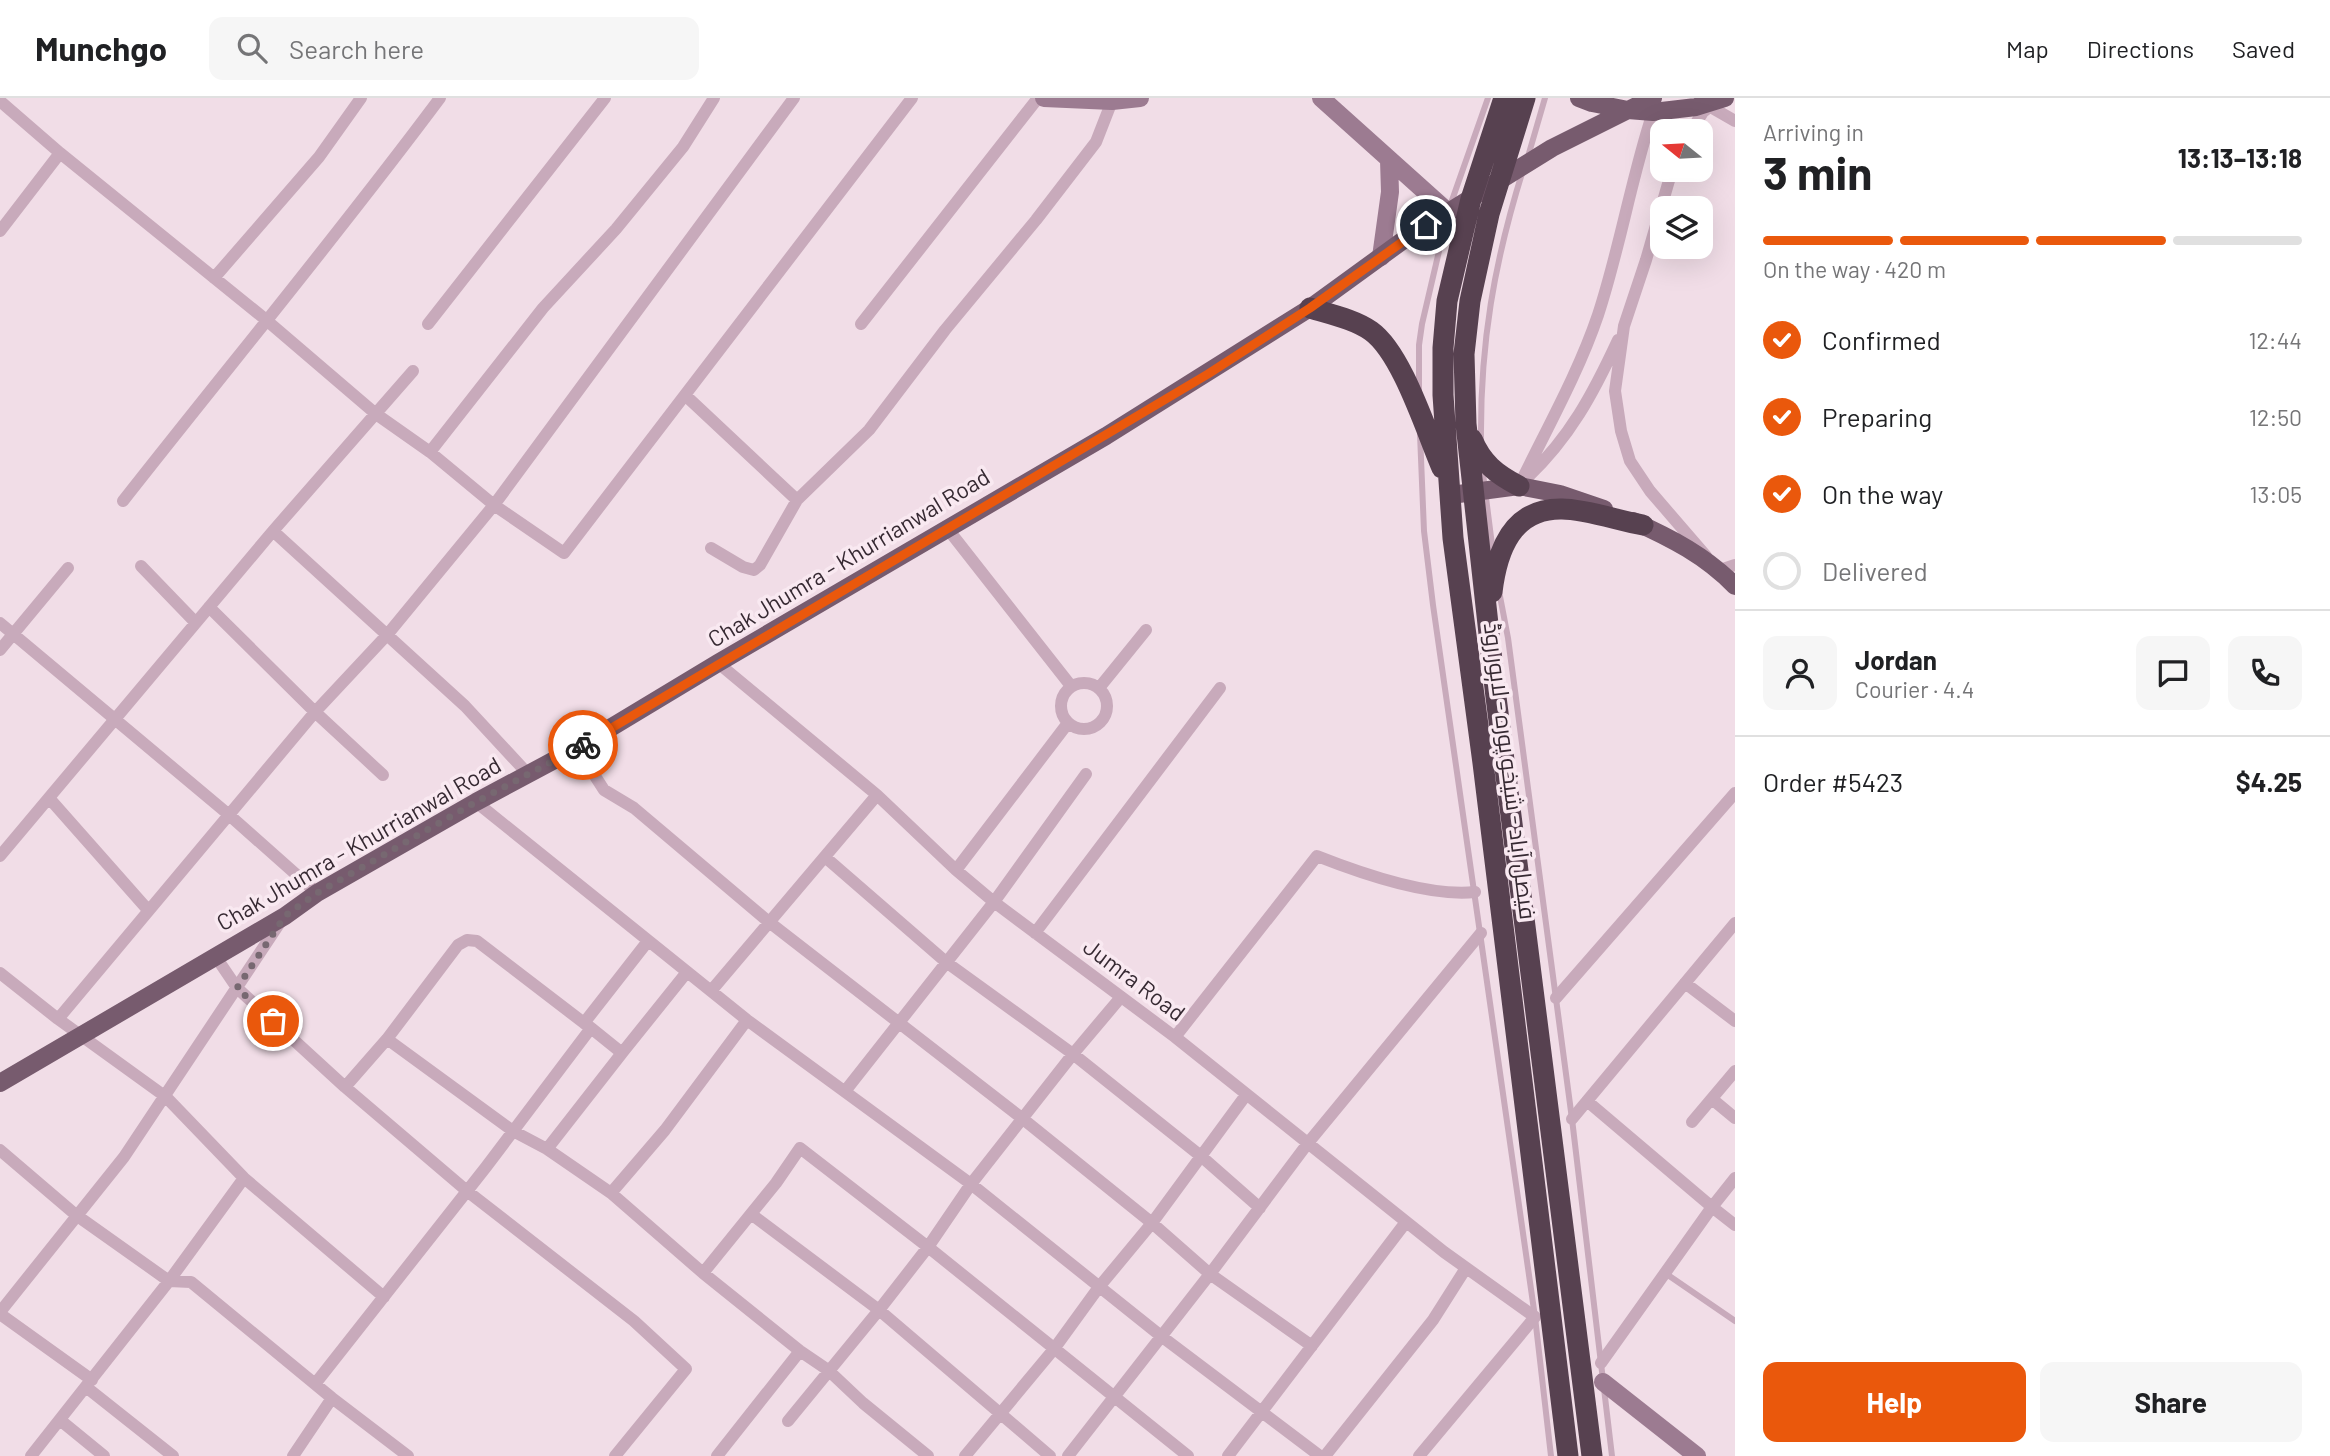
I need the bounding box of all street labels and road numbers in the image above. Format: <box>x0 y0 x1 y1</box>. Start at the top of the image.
street label: Chak Jhumra - Khurrianwal Road <box>703 462 994 653</box>
street label: فیصل آباد - شیخو پورہ - لاہور روڈ <box>1477 621 1543 921</box>
street label: Chak Jhumra - Khurrianwal Road <box>211 750 506 936</box>
street label: Jumra Road <box>1078 932 1191 1027</box>

